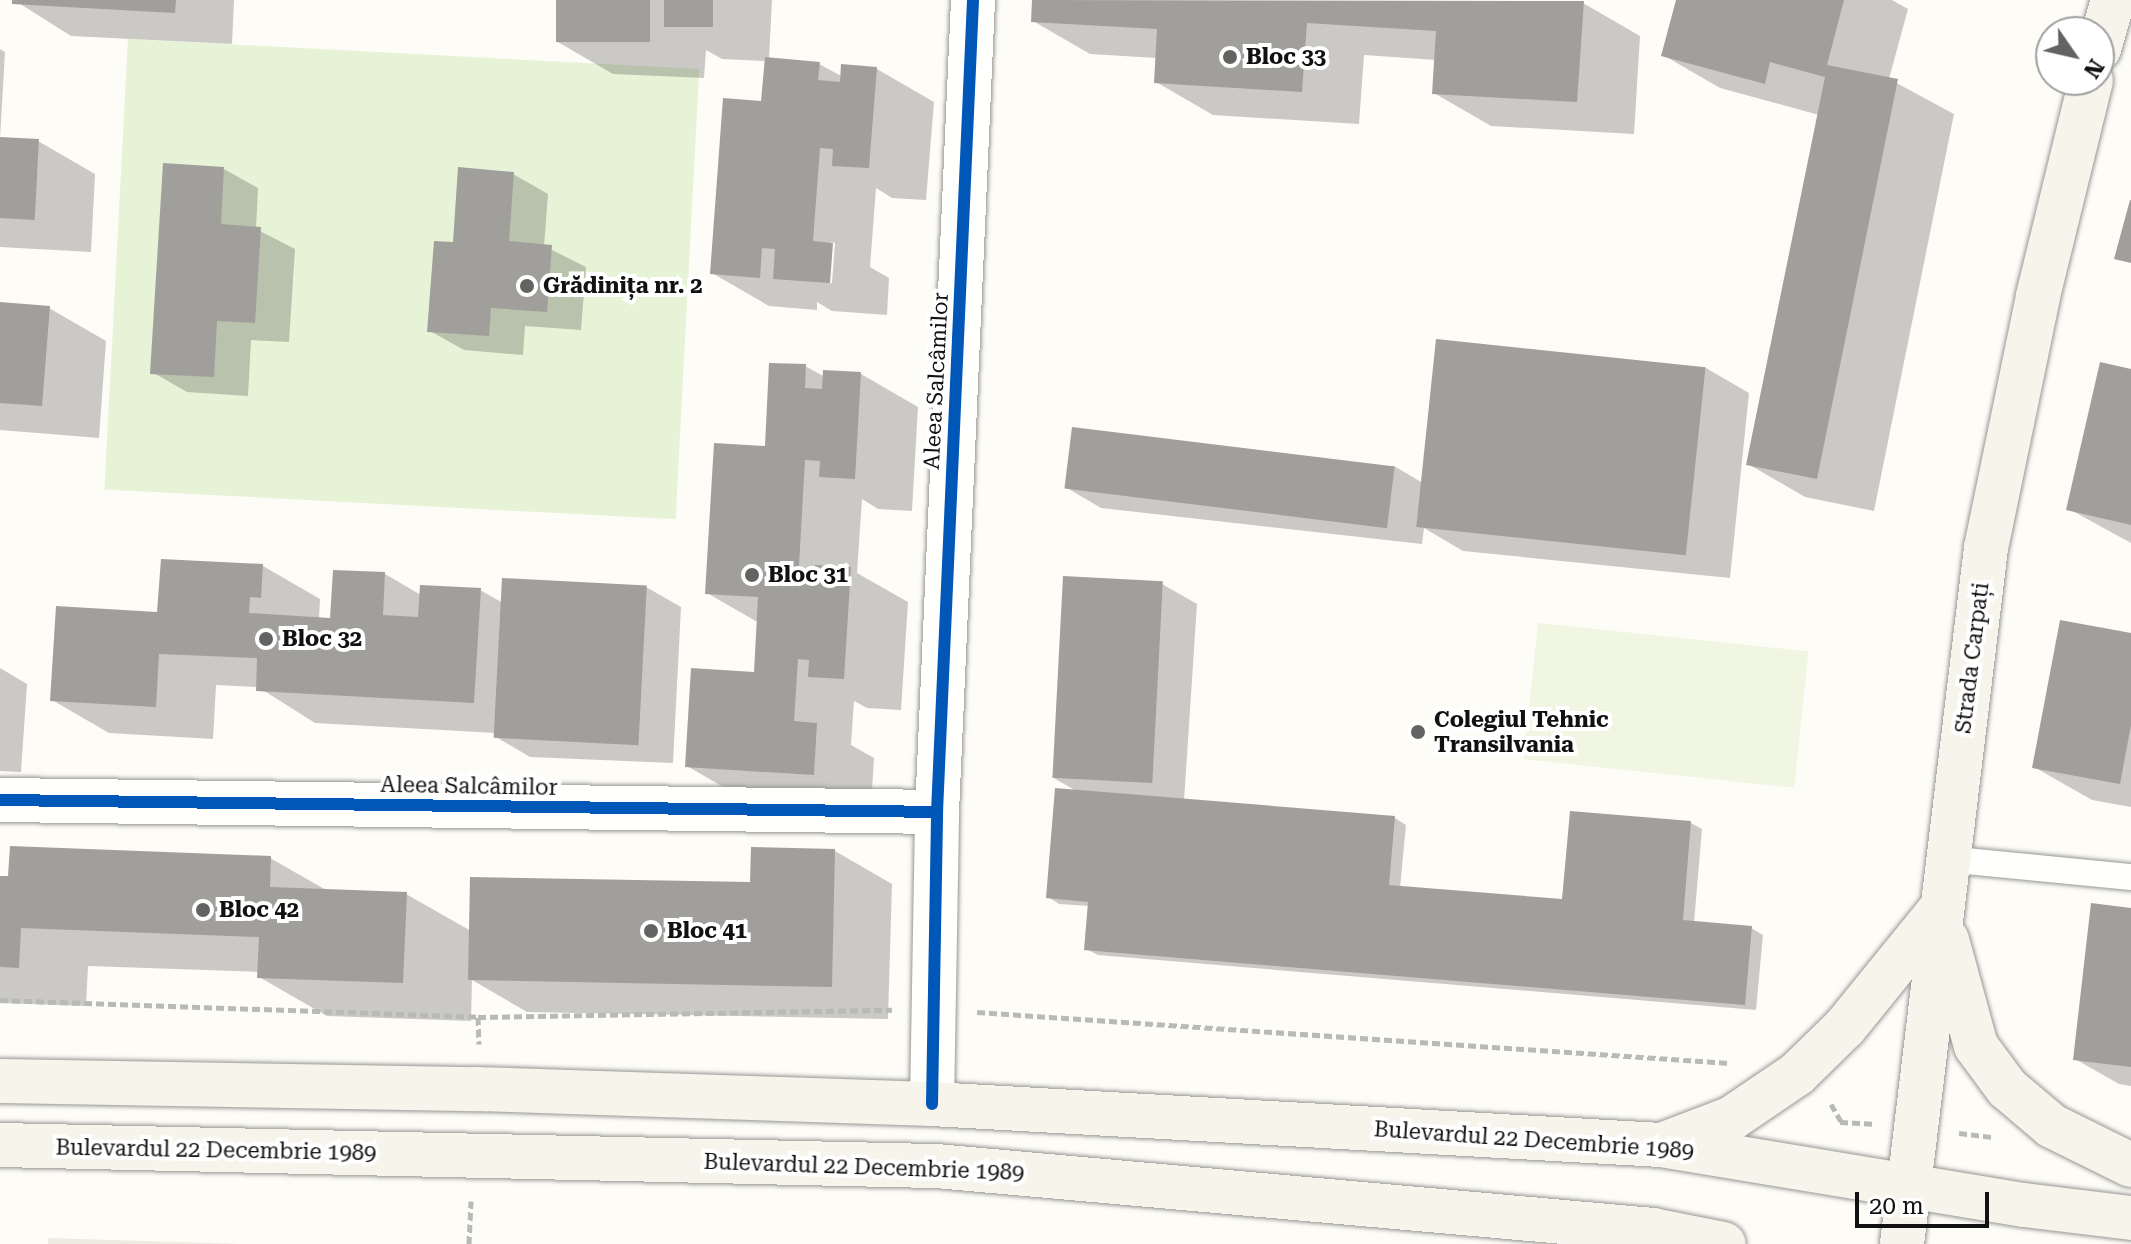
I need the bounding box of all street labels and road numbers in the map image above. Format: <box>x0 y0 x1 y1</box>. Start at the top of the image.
street label: Aleea Salcâmilor <box>918 292 954 470</box>
street label: Strada Carpați <box>1950 581 1994 735</box>
street label: Aleea Salcâmilor <box>380 771 558 801</box>
street label: Bulevardul 22 Decembrie 1989 <box>1373 1116 1695 1164</box>
street label: Bulevardul 22 Decembrie 1989 <box>55 1134 377 1166</box>
street label: Bulevardul 22 Decembrie 1989 <box>703 1148 1025 1186</box>

